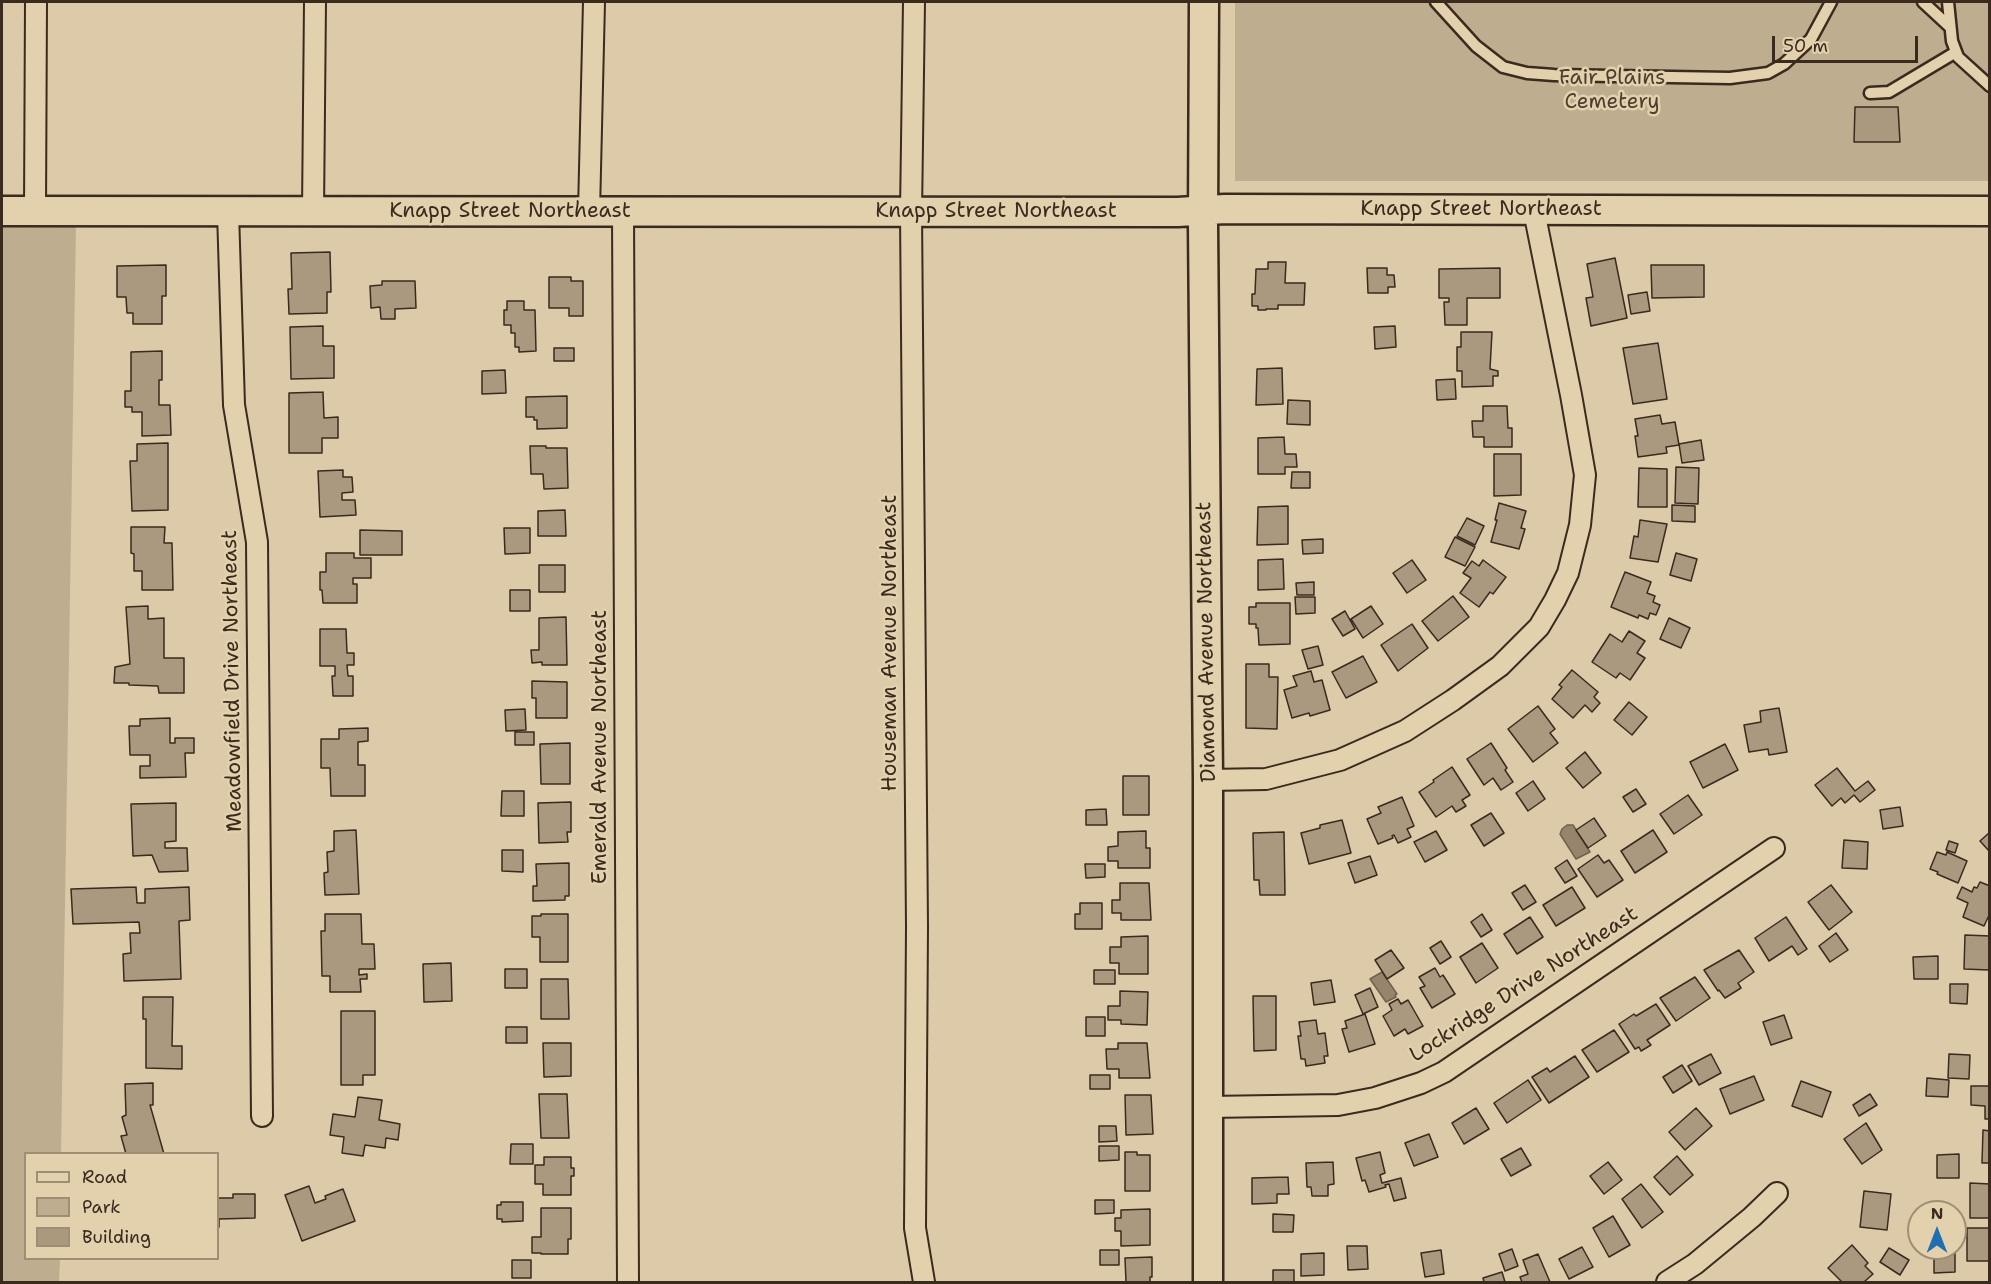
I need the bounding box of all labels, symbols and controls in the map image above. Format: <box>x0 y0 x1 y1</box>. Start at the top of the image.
scale bar <box>1775 24 1920 62</box>
text: 50 m <box>1783 34 1828 58</box>
park label: Fair Plains Cemetery <box>1559 66 1665 116</box>
street label: Knapp Street Northeast <box>1360 197 1602 223</box>
street label: Knapp Street Northeast <box>389 199 631 225</box>
street label: Knapp Street Northeast <box>875 199 1117 225</box>
street label: Houseman Avenue Northeast <box>878 495 904 791</box>
street label: Diamond Avenue Northeast <box>1192 501 1222 783</box>
street label: Meadowfield Drive Northeast <box>218 530 248 832</box>
street label: Emerald Avenue Northeast <box>588 610 614 884</box>
street label: Lockridge Drive Northeast <box>1405 902 1643 1068</box>
legend <box>24 1152 219 1260</box>
text: Road <box>82 1165 127 1189</box>
text: Park <box>82 1195 121 1219</box>
north arrow <box>1907 1200 1967 1260</box>
text: N <box>1931 1203 1943 1224</box>
text: Building <box>82 1225 151 1249</box>

